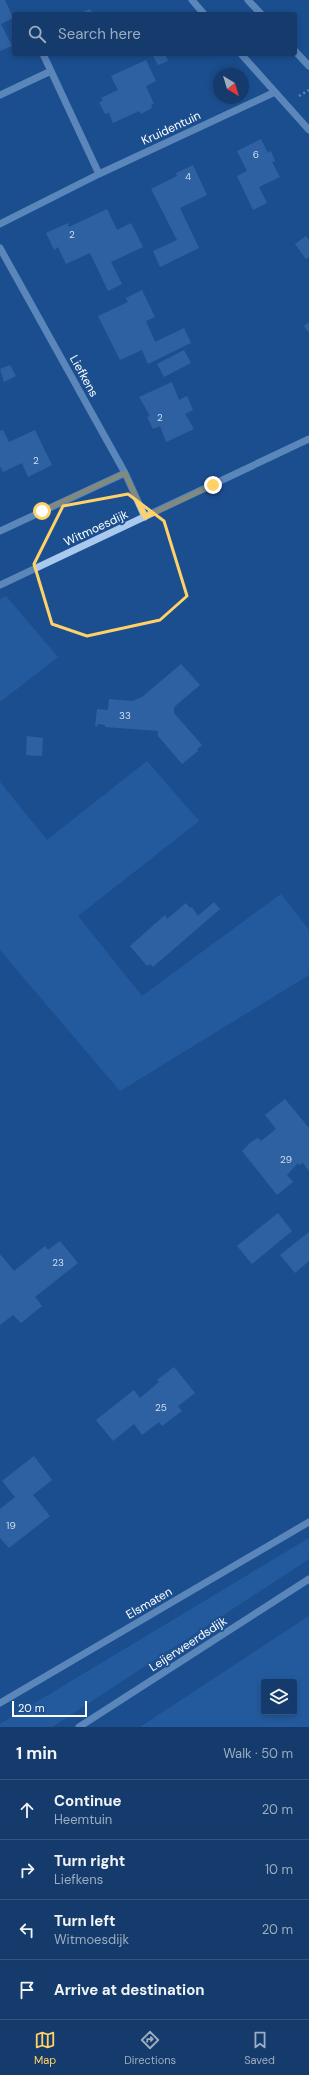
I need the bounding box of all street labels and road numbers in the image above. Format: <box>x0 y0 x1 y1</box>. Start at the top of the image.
street label: Kruidentuin <box>139 107 203 149</box>
street label: Liefkens <box>66 352 102 400</box>
street label: Witmoesdijk <box>61 506 131 550</box>
street label: Elsmaten <box>123 1583 175 1623</box>
street label: Leijerweerdsdijk <box>146 1613 230 1675</box>

